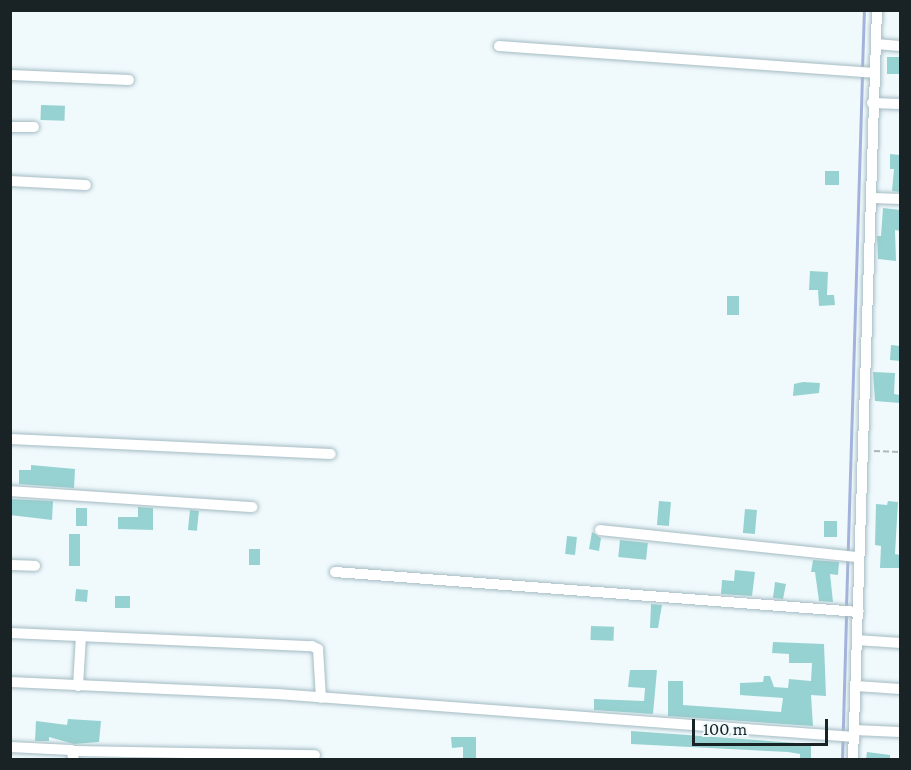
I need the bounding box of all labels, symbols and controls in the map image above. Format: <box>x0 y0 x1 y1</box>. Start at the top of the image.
scale bar <box>695 707 832 745</box>
text: 100 m <box>703 719 747 739</box>

